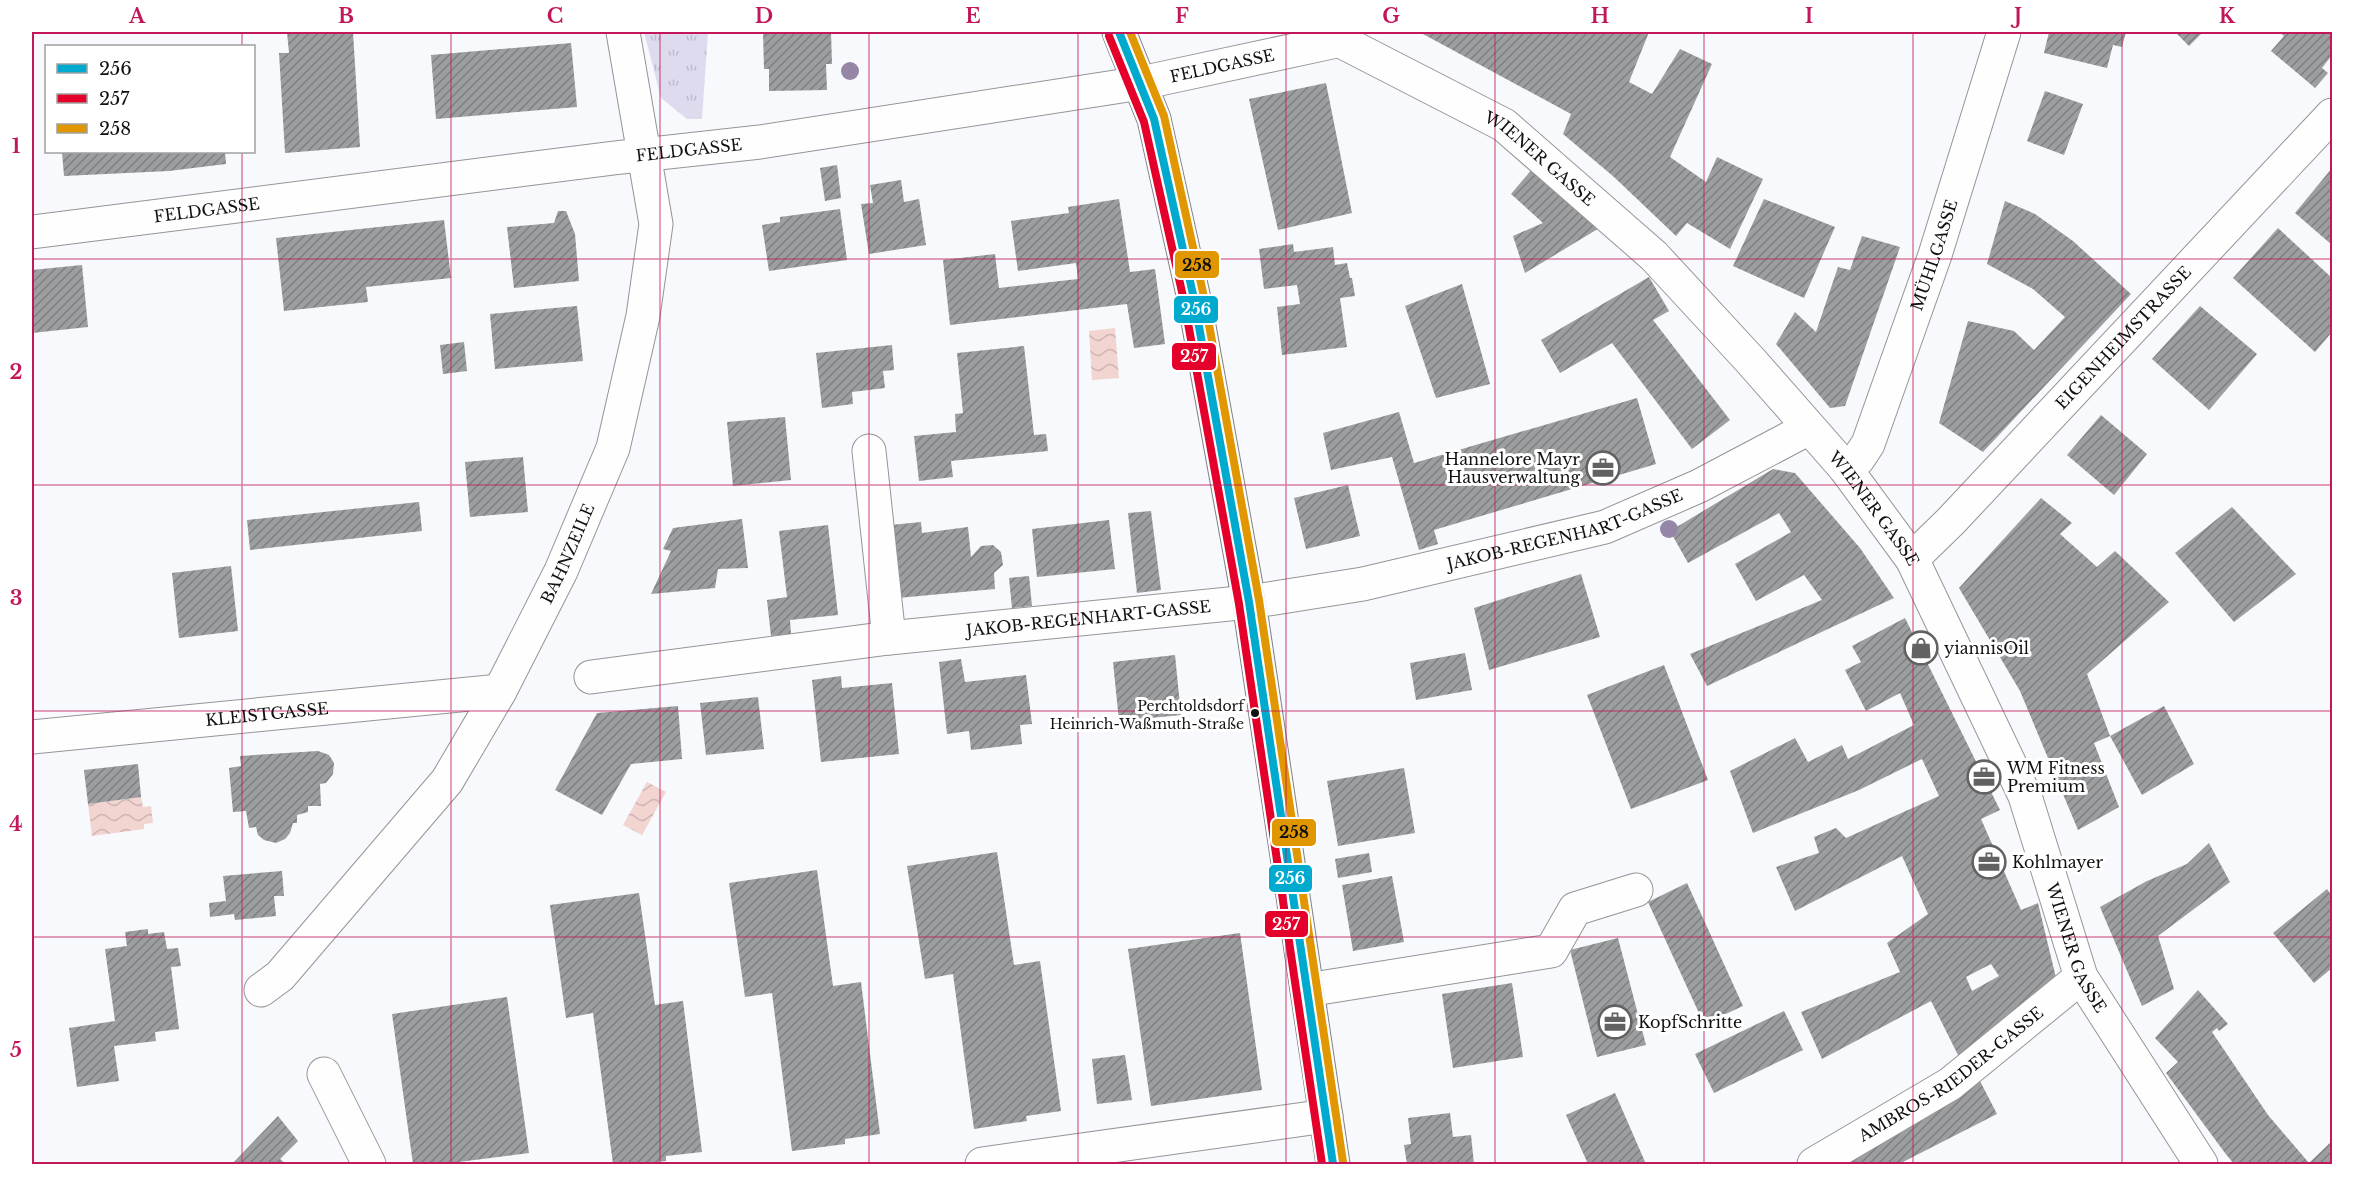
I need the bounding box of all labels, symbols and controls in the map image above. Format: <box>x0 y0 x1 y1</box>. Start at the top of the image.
text: A <box>128 4 146 28</box>
text: B <box>338 4 354 28</box>
text: C <box>547 4 563 28</box>
text: D <box>755 4 773 28</box>
text: E <box>965 4 981 28</box>
text: F <box>1175 4 1189 28</box>
text: G <box>1382 4 1400 28</box>
text: H <box>1591 4 1610 28</box>
text: I <box>1805 4 1813 28</box>
text: J <box>2010 4 2022 28</box>
text: K <box>2219 4 2236 28</box>
legend <box>45 45 255 153</box>
street label: FELDGASSE <box>1168 45 1276 87</box>
text: 256 <box>99 58 132 80</box>
text: 257 <box>99 88 130 110</box>
street label: WIENER GASSE <box>1480 106 1599 210</box>
text: 258 <box>99 118 131 140</box>
text: 1 <box>12 134 21 158</box>
street label: FELDGASSE <box>635 134 743 166</box>
street label: FELDGASSE <box>153 193 261 226</box>
street label: MÜHLGASSE <box>1906 197 1962 313</box>
line badge: 258 <box>1174 250 1220 279</box>
text: 258 <box>1182 255 1212 275</box>
street label: EIGENHEIMSTRASSE <box>2051 262 2195 413</box>
line badge: 256 <box>1173 295 1219 324</box>
text: 256 <box>1181 299 1212 319</box>
line badge: 257 <box>1171 342 1217 371</box>
text: 257 <box>1180 346 1209 366</box>
text: 2 <box>9 360 23 384</box>
street label: WIENER GASSE <box>1824 446 1924 569</box>
place label: Hannelore Mayr Hausverwaltung <box>1444 449 1580 487</box>
office icon: Hannelore Mayr Hausverwaltung <box>1585 450 1621 486</box>
street label: JAKOB-REGENHART-GASSE <box>1443 484 1686 574</box>
street label: BAHNZEILE <box>536 500 598 607</box>
text: 3 <box>10 586 22 610</box>
street label: JAKOB-REGENHART-GASSE <box>963 596 1212 640</box>
shop icon: yiannisOil <box>1903 630 1939 666</box>
place label: yiannisOil <box>1944 638 2029 658</box>
place label: Perchtoldsdorf Heinrich-Waßmuth-Straße <box>1050 697 1246 733</box>
street label: KLEISTGASSE <box>204 698 329 730</box>
marker: Perchtoldsdorf Heinrich-Waßmuth-Straße <box>1249 707 1261 719</box>
place label: WM Fitness Premium <box>2006 758 2105 796</box>
office icon: WM Fitness Premium <box>1966 759 2002 795</box>
text: 4 <box>9 812 23 836</box>
line badge: 258 <box>1271 818 1317 847</box>
text: 258 <box>1279 822 1309 842</box>
office icon: Kohlmayer <box>1971 844 2007 880</box>
place label: Kohlmayer <box>2012 852 2103 872</box>
line badge: 256 <box>1268 864 1313 893</box>
text: 256 <box>1275 868 1306 888</box>
street label: WIENER GASSE <box>2042 879 2111 1016</box>
line badge: 257 <box>1264 910 1309 938</box>
text: 257 <box>1272 914 1301 934</box>
street label: AMBROS-RIEDER-GASSE <box>1854 1002 2047 1146</box>
office icon: KopfSchritte <box>1597 1004 1633 1040</box>
place label: KopfSchritte <box>1638 1012 1742 1032</box>
text: 5 <box>10 1038 22 1062</box>

